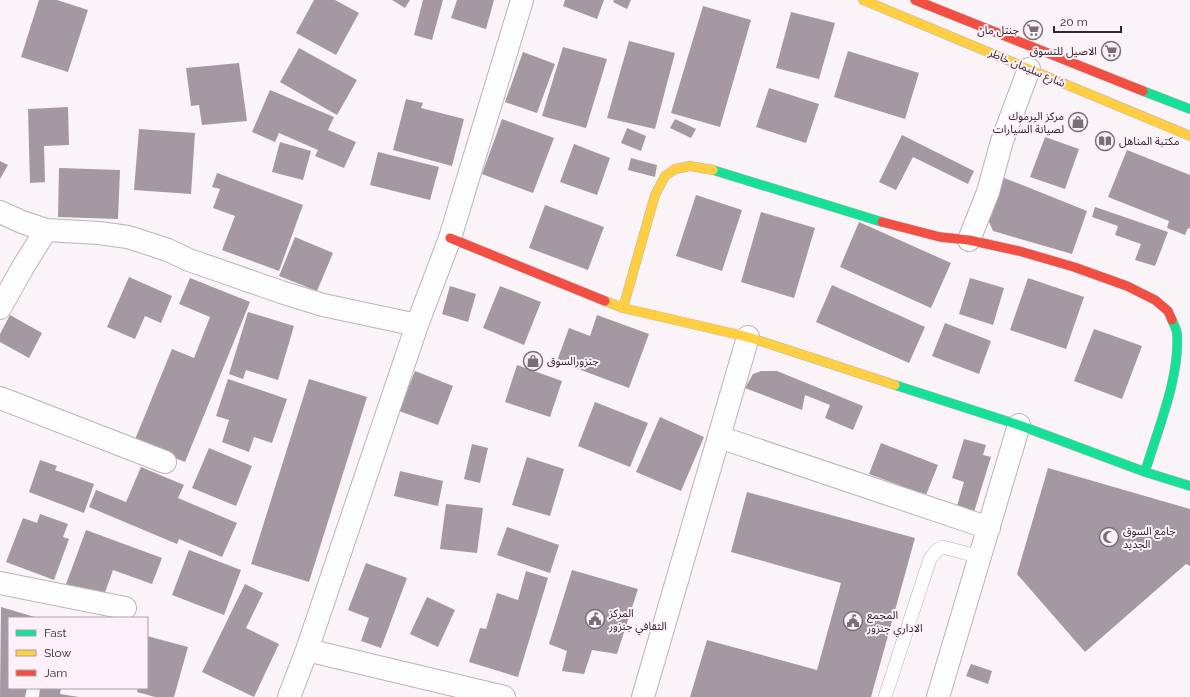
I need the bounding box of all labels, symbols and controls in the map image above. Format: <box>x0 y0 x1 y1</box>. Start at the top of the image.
scale bar <box>1054 8 1121 34</box>
text: 20 m <box>1060 15 1088 29</box>
supermarket icon: جنتل مان <box>1022 19 1044 41</box>
place label: جنتل مان <box>977 24 1020 37</box>
supermarket icon: الاصيل للتسوق <box>1100 40 1122 62</box>
place label: الاصيل للتسوق <box>1030 45 1097 58</box>
street label: شارع سليمان خاطر <box>986 46 1067 91</box>
place label: مركز اليرموك لصيانة السيارات <box>993 110 1064 136</box>
shop icon: مركز اليرموك لصيانة السيارات <box>1067 111 1089 133</box>
library icon: مكتبة المناهل <box>1094 130 1116 152</box>
place label: مكتبة المناهل <box>1119 135 1180 148</box>
shop icon: جنزورالسوق <box>522 350 544 372</box>
place label: جنزورالسوق <box>547 355 599 368</box>
place label: جامع السوق الجديد <box>1123 525 1176 551</box>
mosque icon: جامع السوق الجديد <box>1098 526 1120 548</box>
place label: المركز الثقافي جنزور <box>608 607 667 635</box>
public building icon: المركز الثقافي جنزور <box>584 608 606 630</box>
place label: المجمع الاداري جنزور <box>866 609 923 637</box>
public building icon: المجمع الاداري جنزور <box>842 610 864 632</box>
legend <box>8 617 148 689</box>
text: Fast <box>44 626 67 640</box>
text: Slow <box>44 646 71 660</box>
text: Jam <box>44 666 67 680</box>

